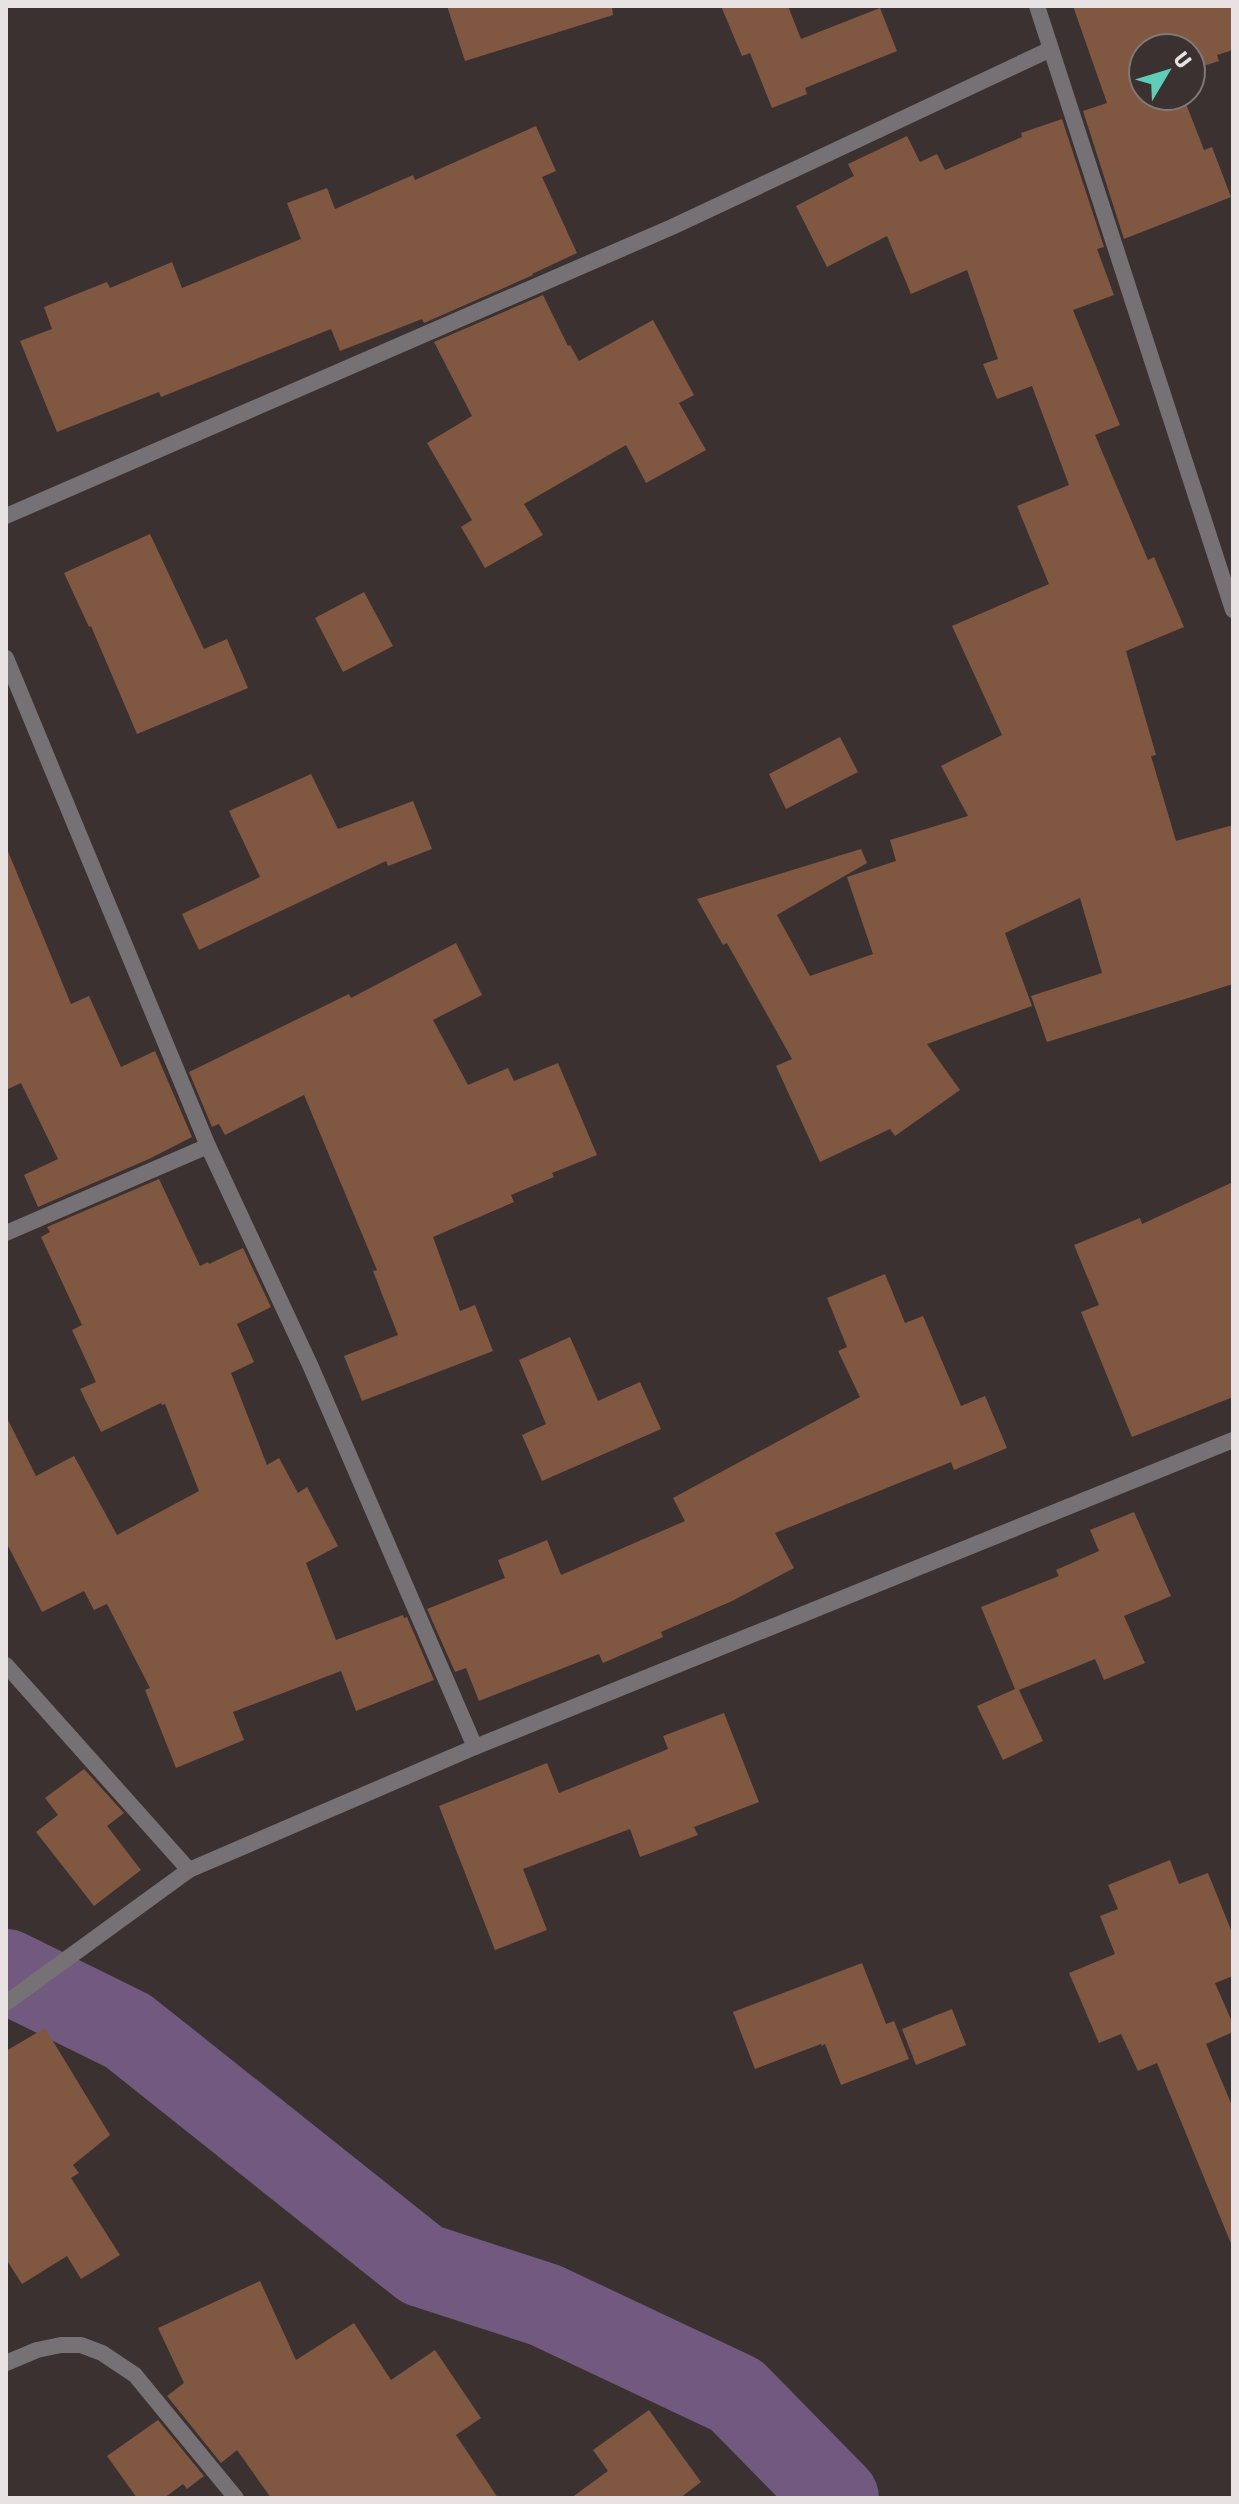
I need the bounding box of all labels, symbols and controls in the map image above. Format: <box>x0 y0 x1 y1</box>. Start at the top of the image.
north arrow <box>1127 32 1207 112</box>
text: U <box>1169 47 1197 73</box>

